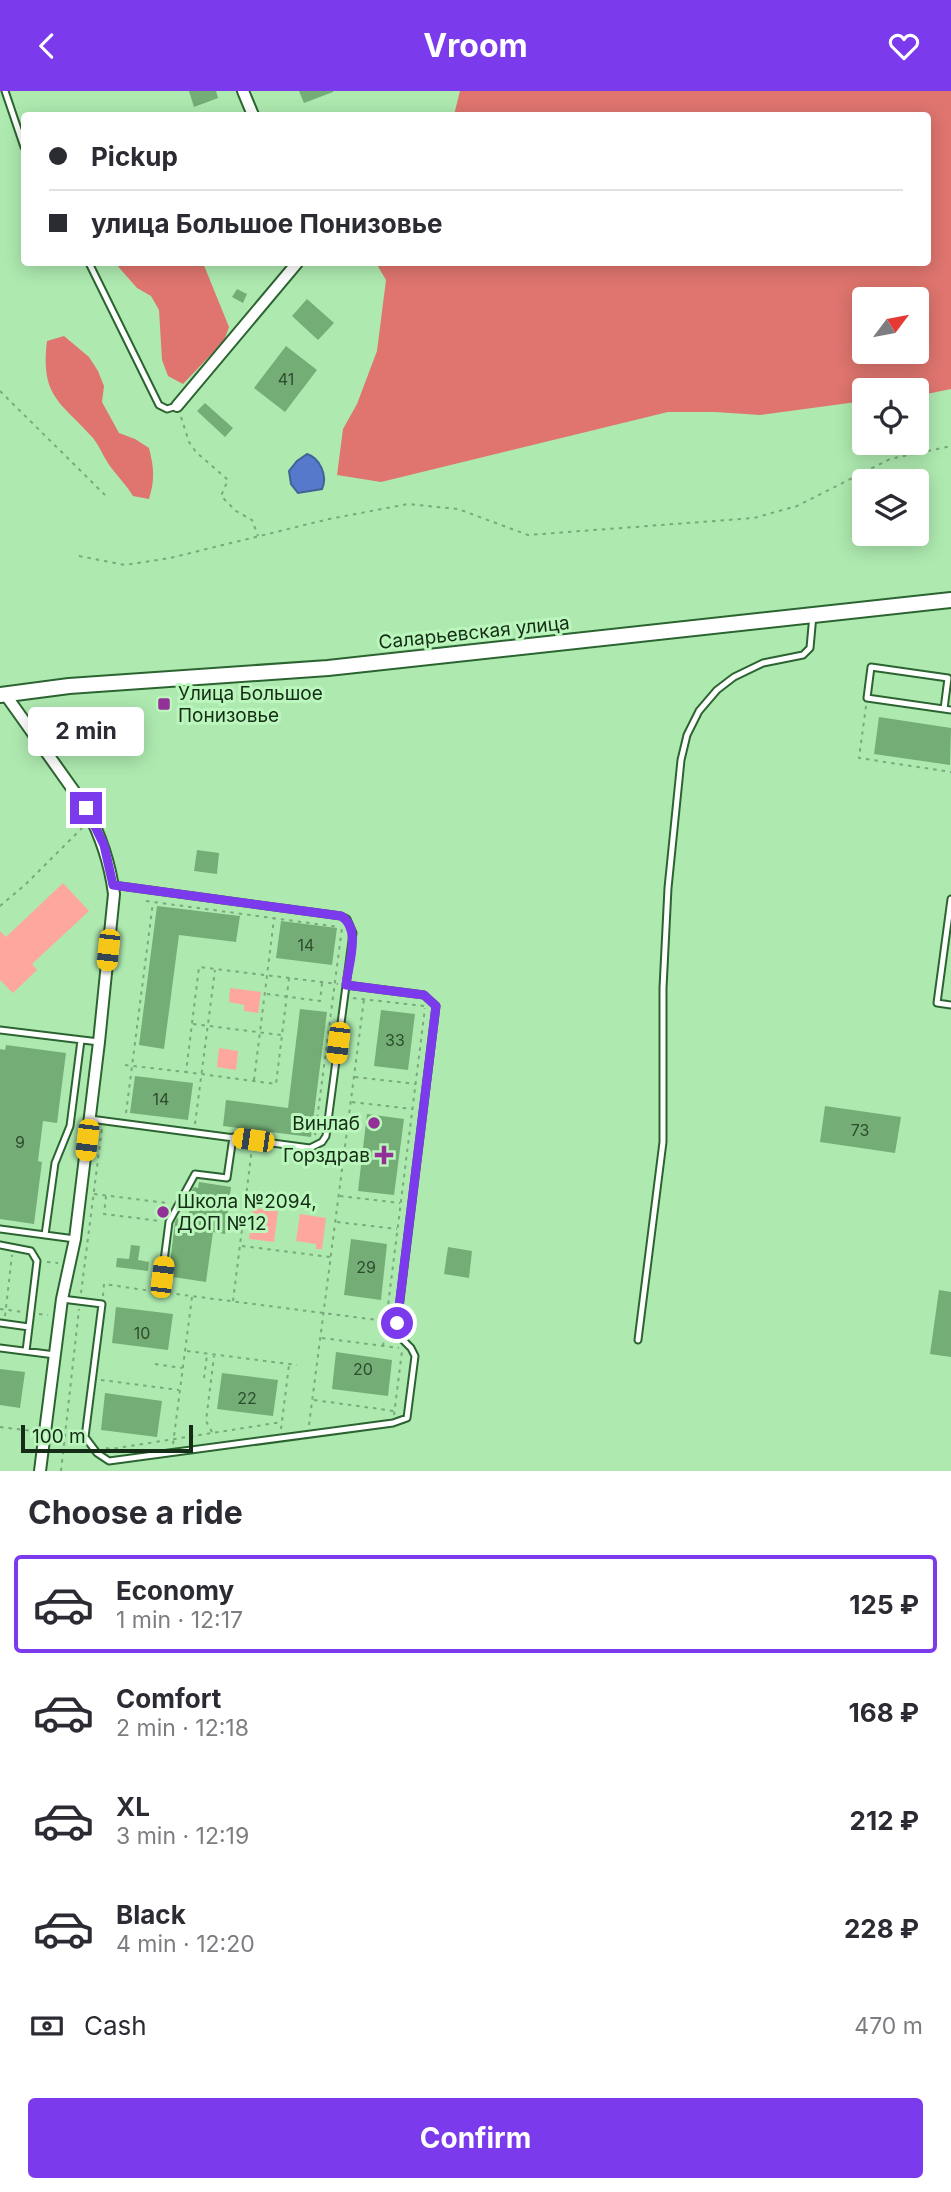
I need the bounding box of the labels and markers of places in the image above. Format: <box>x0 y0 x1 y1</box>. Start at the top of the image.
place label: Улица Большое Понизовье <box>178 682 323 727</box>
marker: Улица Большое Понизовье <box>156 696 172 712</box>
place label: Винлаб <box>292 1112 360 1135</box>
marker: Винлаб <box>366 1115 382 1131</box>
place label: Горздрав <box>283 1144 370 1167</box>
marker: Горздрав <box>376 1147 392 1163</box>
place label: Школа №2094, ДОП №12 <box>177 1190 317 1235</box>
marker: Школа №2094, ДОП №12 <box>155 1204 171 1220</box>

